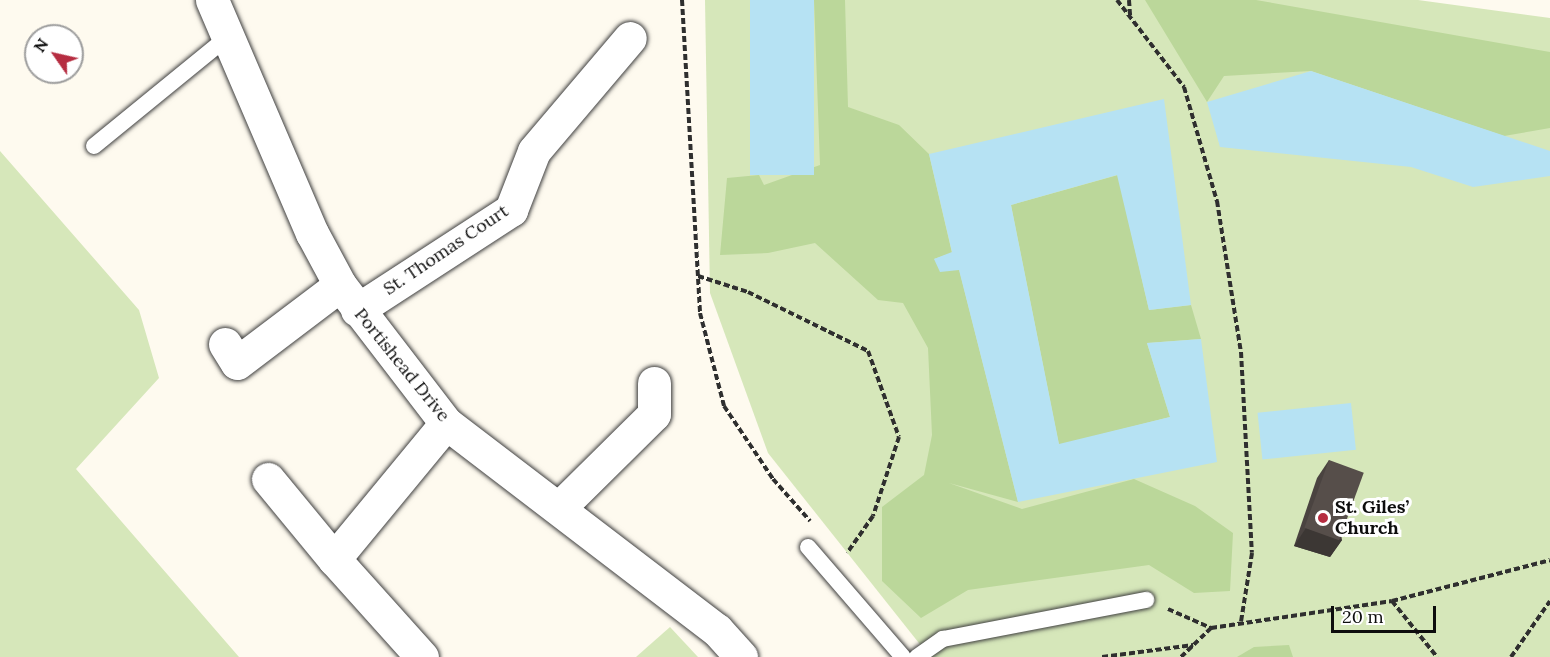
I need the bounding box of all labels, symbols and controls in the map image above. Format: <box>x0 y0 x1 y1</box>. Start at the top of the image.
north arrow <box>24 24 84 84</box>
text: N <box>29 34 52 56</box>
street label: St. Thomas Court <box>379 200 513 300</box>
street label: Portishead Drive <box>350 304 454 426</box>
place label: St. Giles’ Church <box>1335 497 1409 540</box>
marker: St. Giles’ Church <box>1316 511 1330 525</box>
scale bar <box>1334 594 1439 632</box>
text: 20 m <box>1342 605 1384 628</box>

